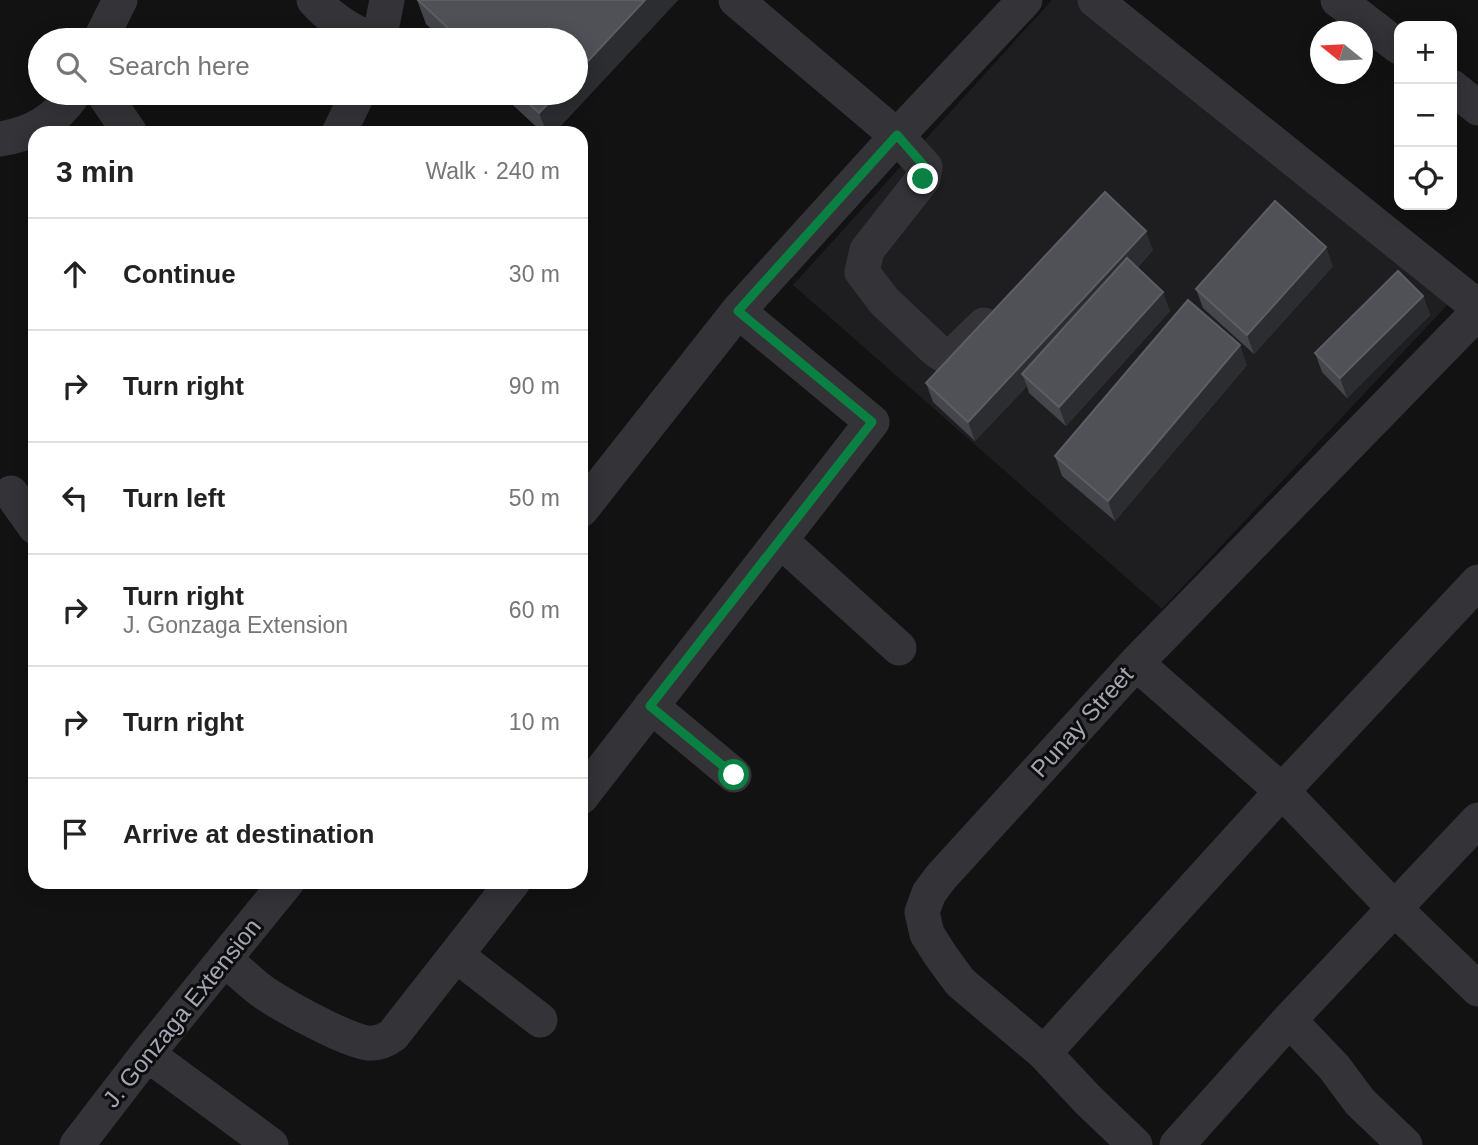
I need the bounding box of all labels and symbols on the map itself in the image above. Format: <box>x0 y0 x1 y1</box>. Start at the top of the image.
north arrow <box>1310 21 1373 84</box>
route end <box>907 163 938 194</box>
street label: Punay Street <box>1025 661 1138 782</box>
route start <box>718 759 749 790</box>
street label: J. Gonzaga Extension <box>97 913 266 1112</box>

